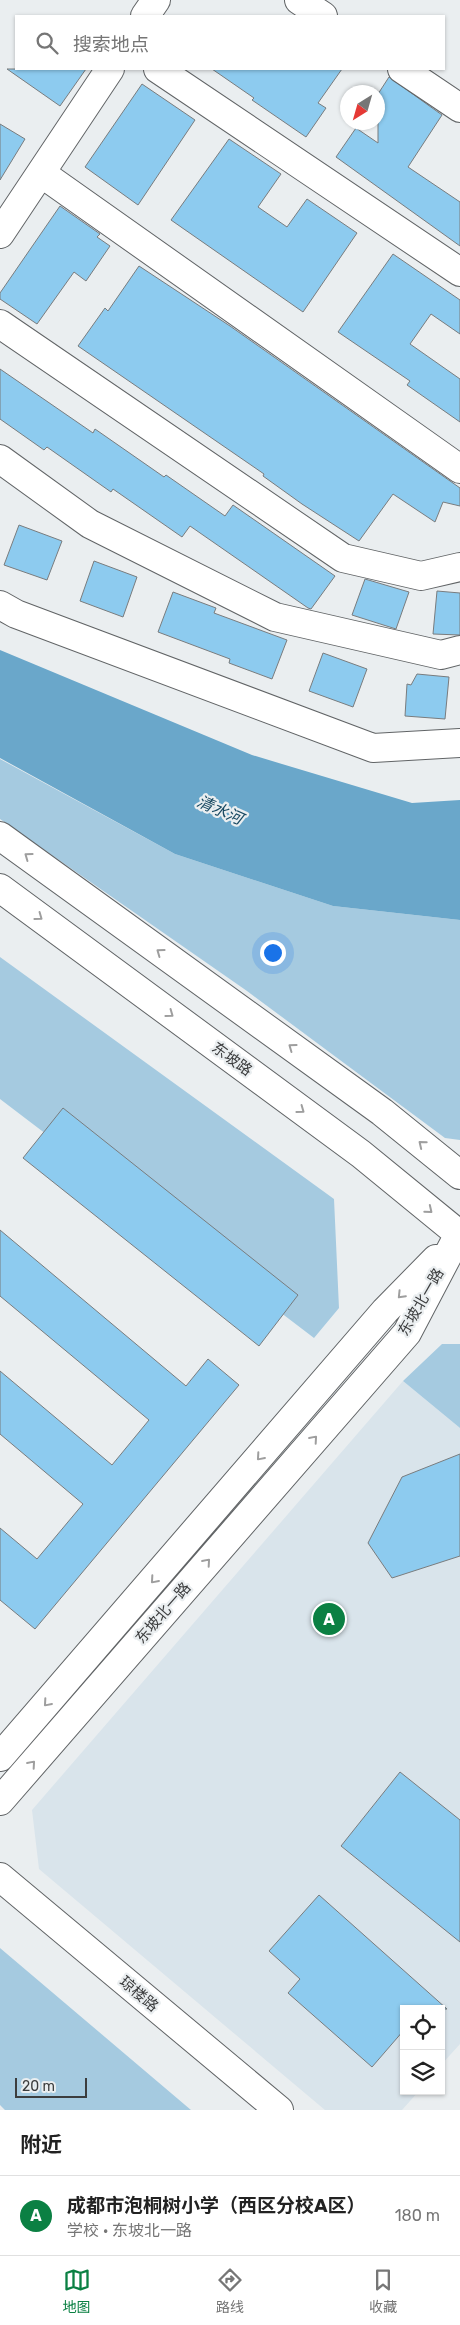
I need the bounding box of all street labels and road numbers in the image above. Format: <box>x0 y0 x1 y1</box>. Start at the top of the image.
street label: 东坡路 <box>209 1038 255 1080</box>
street label: 东坡北一路 <box>394 1265 448 1339</box>
street label: 东坡北一路 <box>132 1579 194 1647</box>
street label: 琼楼路 <box>116 1973 162 2015</box>

